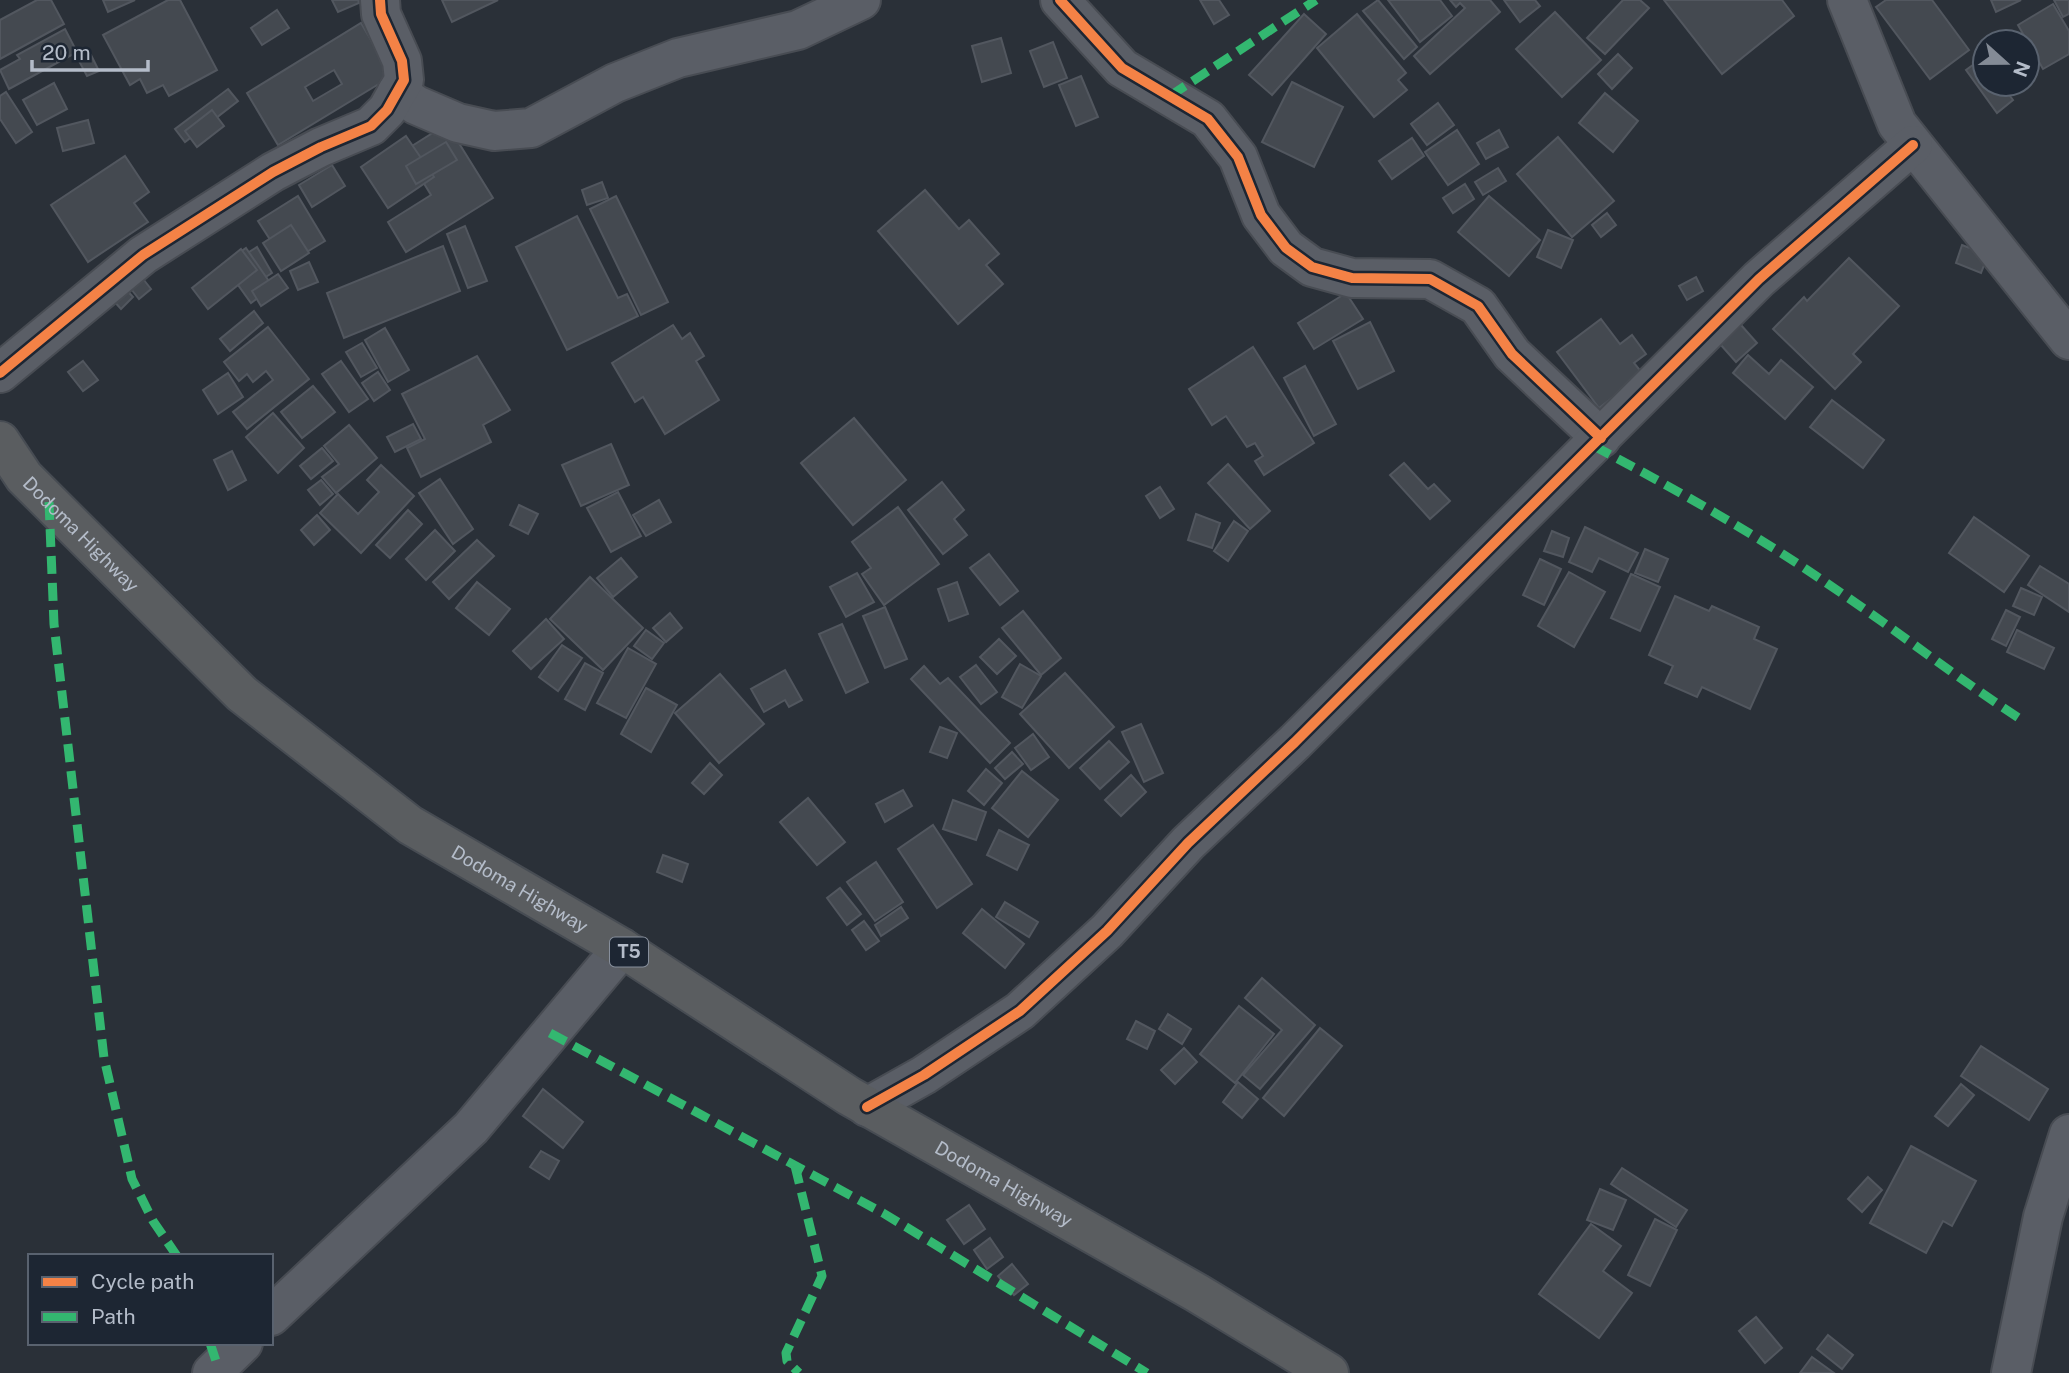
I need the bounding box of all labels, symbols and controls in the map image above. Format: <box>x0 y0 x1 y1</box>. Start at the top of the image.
scale bar <box>32 28 147 72</box>
north arrow <box>1971 28 2041 98</box>
text: 20 m <box>42 40 91 65</box>
text: N <box>2009 58 2035 80</box>
street label: Dodoma Highway <box>19 472 144 596</box>
street label: Dodoma Highway <box>448 841 592 937</box>
road number: T5 <box>610 937 648 967</box>
street label: Dodoma Highway <box>931 1136 1076 1231</box>
legend <box>28 1254 273 1345</box>
text: Cycle path <box>91 1269 194 1294</box>
text: Path <box>91 1304 136 1329</box>

